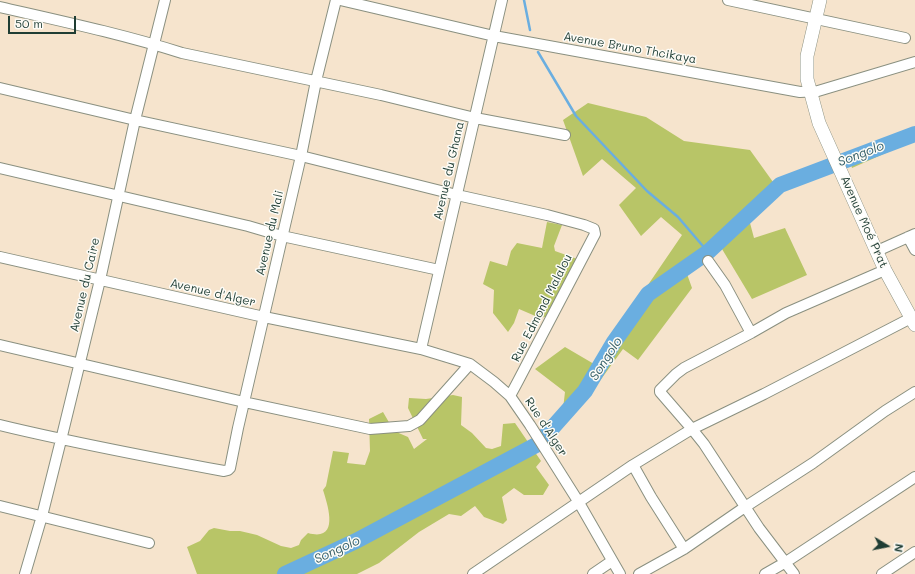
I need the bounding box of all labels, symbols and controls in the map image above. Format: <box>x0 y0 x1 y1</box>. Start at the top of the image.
scale bar <box>10 8 78 34</box>
text: 50 m <box>15 15 43 31</box>
street label: Avenue Bruno Thcikaya <box>562 29 698 67</box>
street label: Avenue du Ghana <box>431 120 467 222</box>
water label: Songolo <box>836 138 886 170</box>
street label: Avenue Moé Prat <box>837 174 891 270</box>
street label: Avenue du Mali <box>253 189 287 277</box>
street label: Avenue du Caire <box>67 236 103 334</box>
street label: Rue Edmond Malalou <box>509 252 575 364</box>
street label: Avenue d'Alger <box>169 276 257 310</box>
water label: Songolo <box>586 334 626 384</box>
street label: Rue d'Alger <box>522 395 570 459</box>
north arrow <box>867 526 907 566</box>
water label: Songolo <box>312 533 362 567</box>
text: N <box>891 543 907 554</box>

